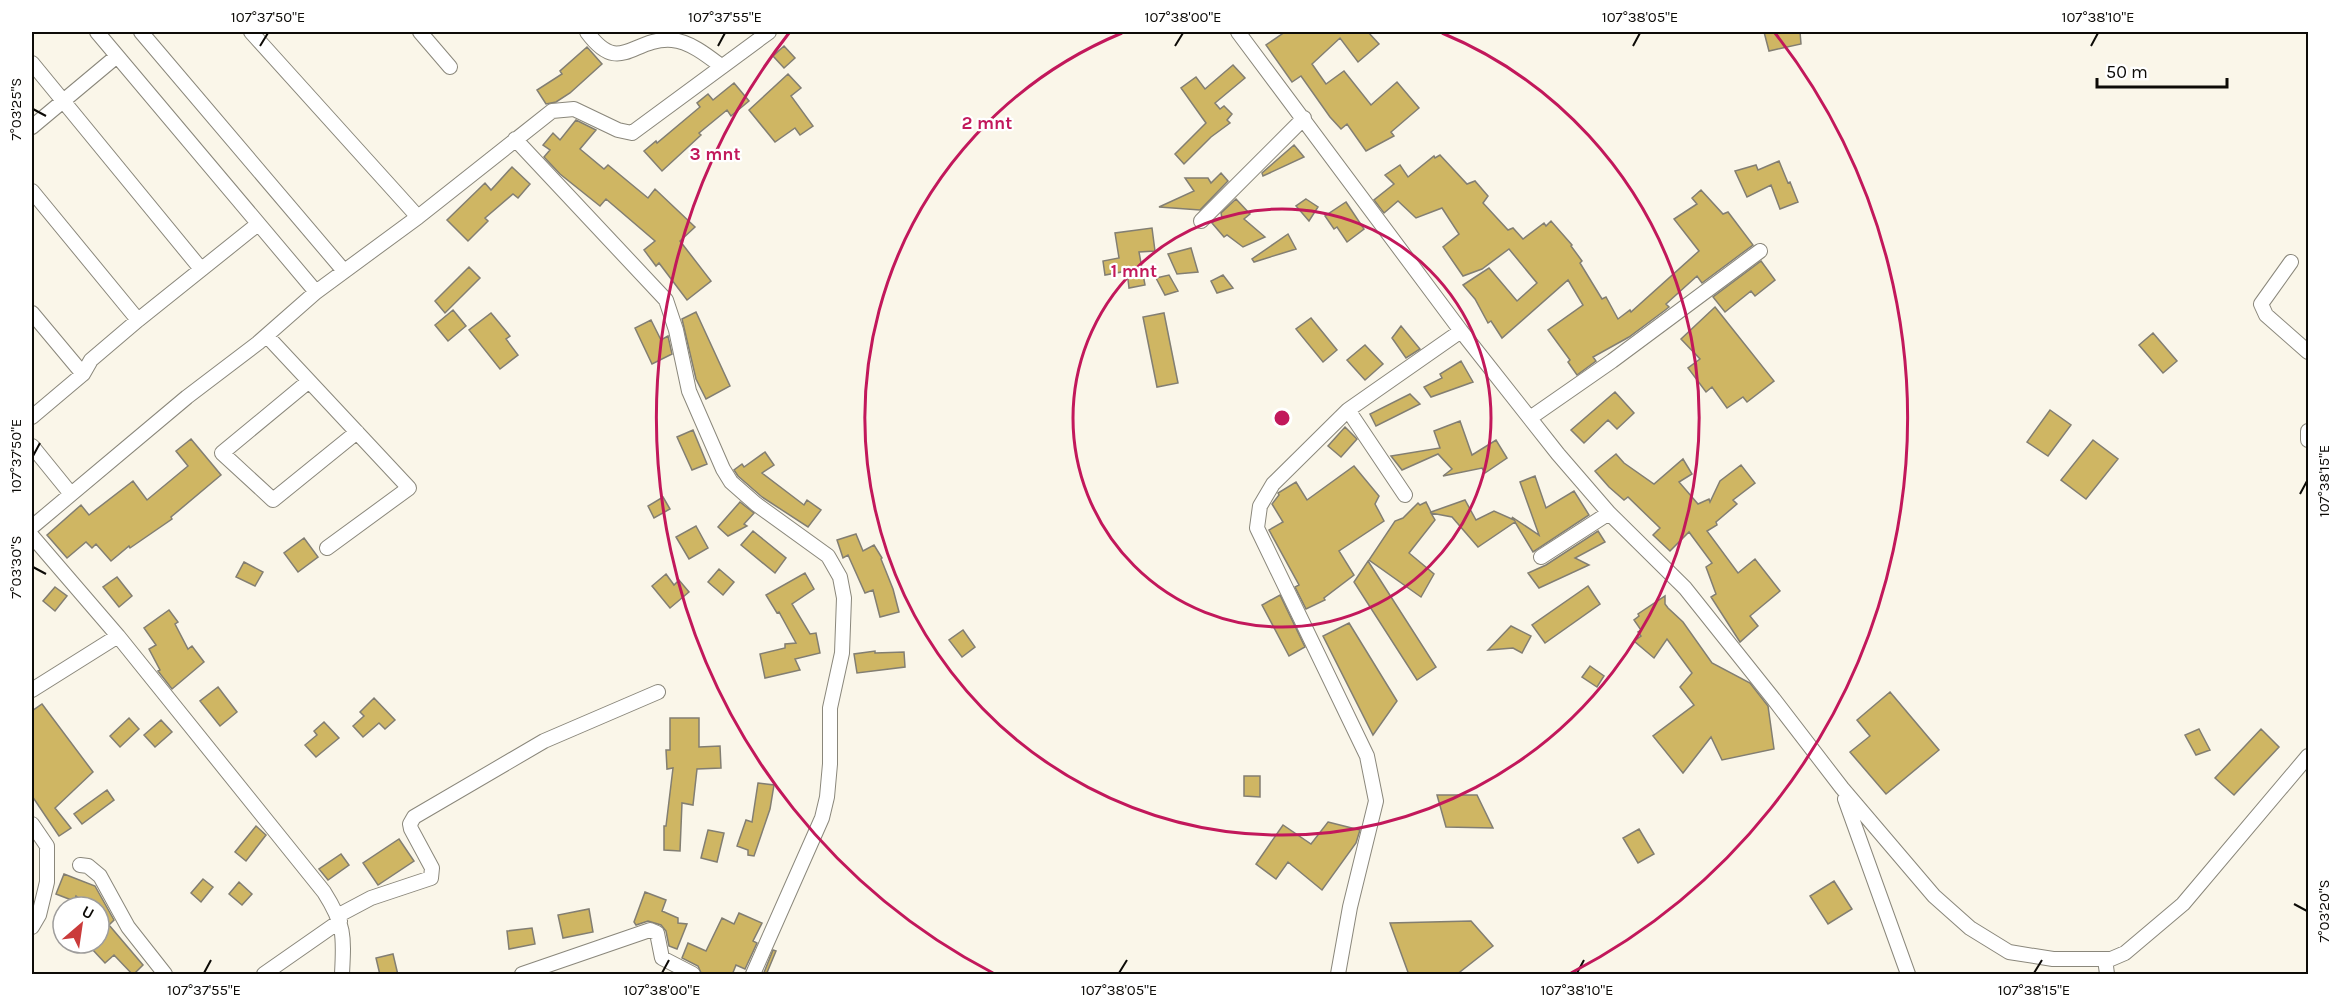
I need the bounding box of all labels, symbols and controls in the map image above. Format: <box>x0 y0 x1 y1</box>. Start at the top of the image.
text: 107°37'50"E <box>231 8 305 26</box>
text: 107°37'55"E <box>688 8 762 26</box>
text: 107°38'00"E <box>1145 8 1221 26</box>
text: 107°38'05"E <box>1602 8 1678 26</box>
text: 107°38'10"E <box>2062 8 2134 26</box>
scale bar <box>2097 51 2228 89</box>
text: 50 m <box>2106 61 2148 83</box>
text: 7°03'25"S <box>7 78 25 140</box>
text: 2 mnt <box>962 112 1012 134</box>
text: 3 mnt <box>689 143 741 165</box>
text: 1 mnt <box>1111 260 1157 282</box>
centre of rings <box>1272 408 1292 428</box>
text: 107°37'50"E <box>7 419 25 493</box>
text: 107°38'15"E <box>2315 445 2333 517</box>
text: 7°03'30"S <box>7 535 25 599</box>
text: 7°03'20"S <box>2315 879 2333 943</box>
north arrow <box>51 895 111 955</box>
text: U <box>79 901 97 923</box>
text: 107°37'55"E <box>167 981 241 999</box>
text: 107°38'00"E <box>624 981 700 999</box>
text: 107°38'05"E <box>1081 981 1157 999</box>
text: 107°38'10"E <box>1541 981 1613 999</box>
text: 107°38'15"E <box>1998 981 2070 999</box>

